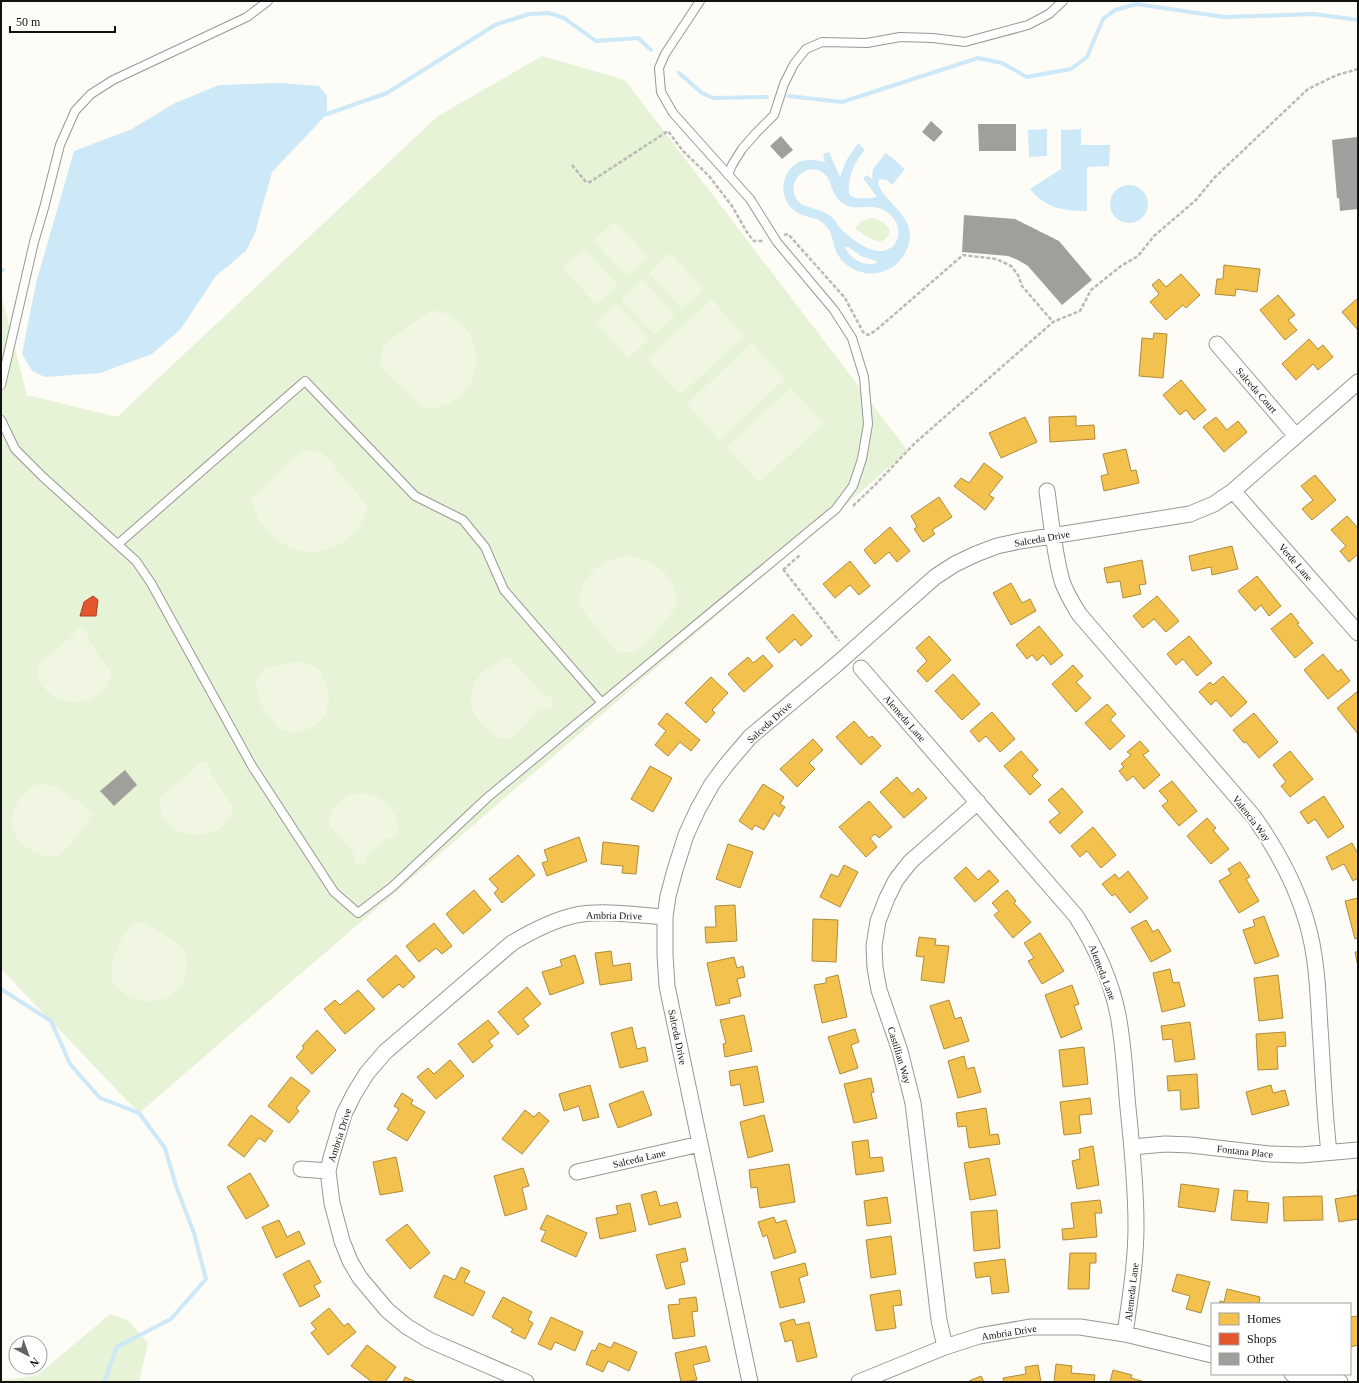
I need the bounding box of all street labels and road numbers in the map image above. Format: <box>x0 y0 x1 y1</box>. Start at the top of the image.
street label: Salceda Court <box>1234 365 1279 415</box>
street label: Salceda Drive <box>1013 528 1071 549</box>
street label: Verde Lane <box>1276 541 1315 584</box>
street label: Alemeda Lane <box>881 693 928 744</box>
street label: Salceda Drive <box>745 699 794 745</box>
street label: Valencia Way <box>1230 793 1273 843</box>
street label: Ambria Drive <box>586 910 643 921</box>
street label: Alemeda Lane <box>1087 943 1118 1002</box>
street label: Salceda Drive <box>666 1008 689 1066</box>
street label: Castillian Way <box>886 1025 913 1085</box>
street label: Ambria Drive <box>326 1106 354 1163</box>
street label: Fontana Place <box>1216 1143 1274 1160</box>
street label: Salceda Lane <box>612 1147 667 1170</box>
street label: Alemeda Lane <box>1122 1262 1141 1322</box>
street label: Ambria Drive <box>981 1323 1038 1342</box>

